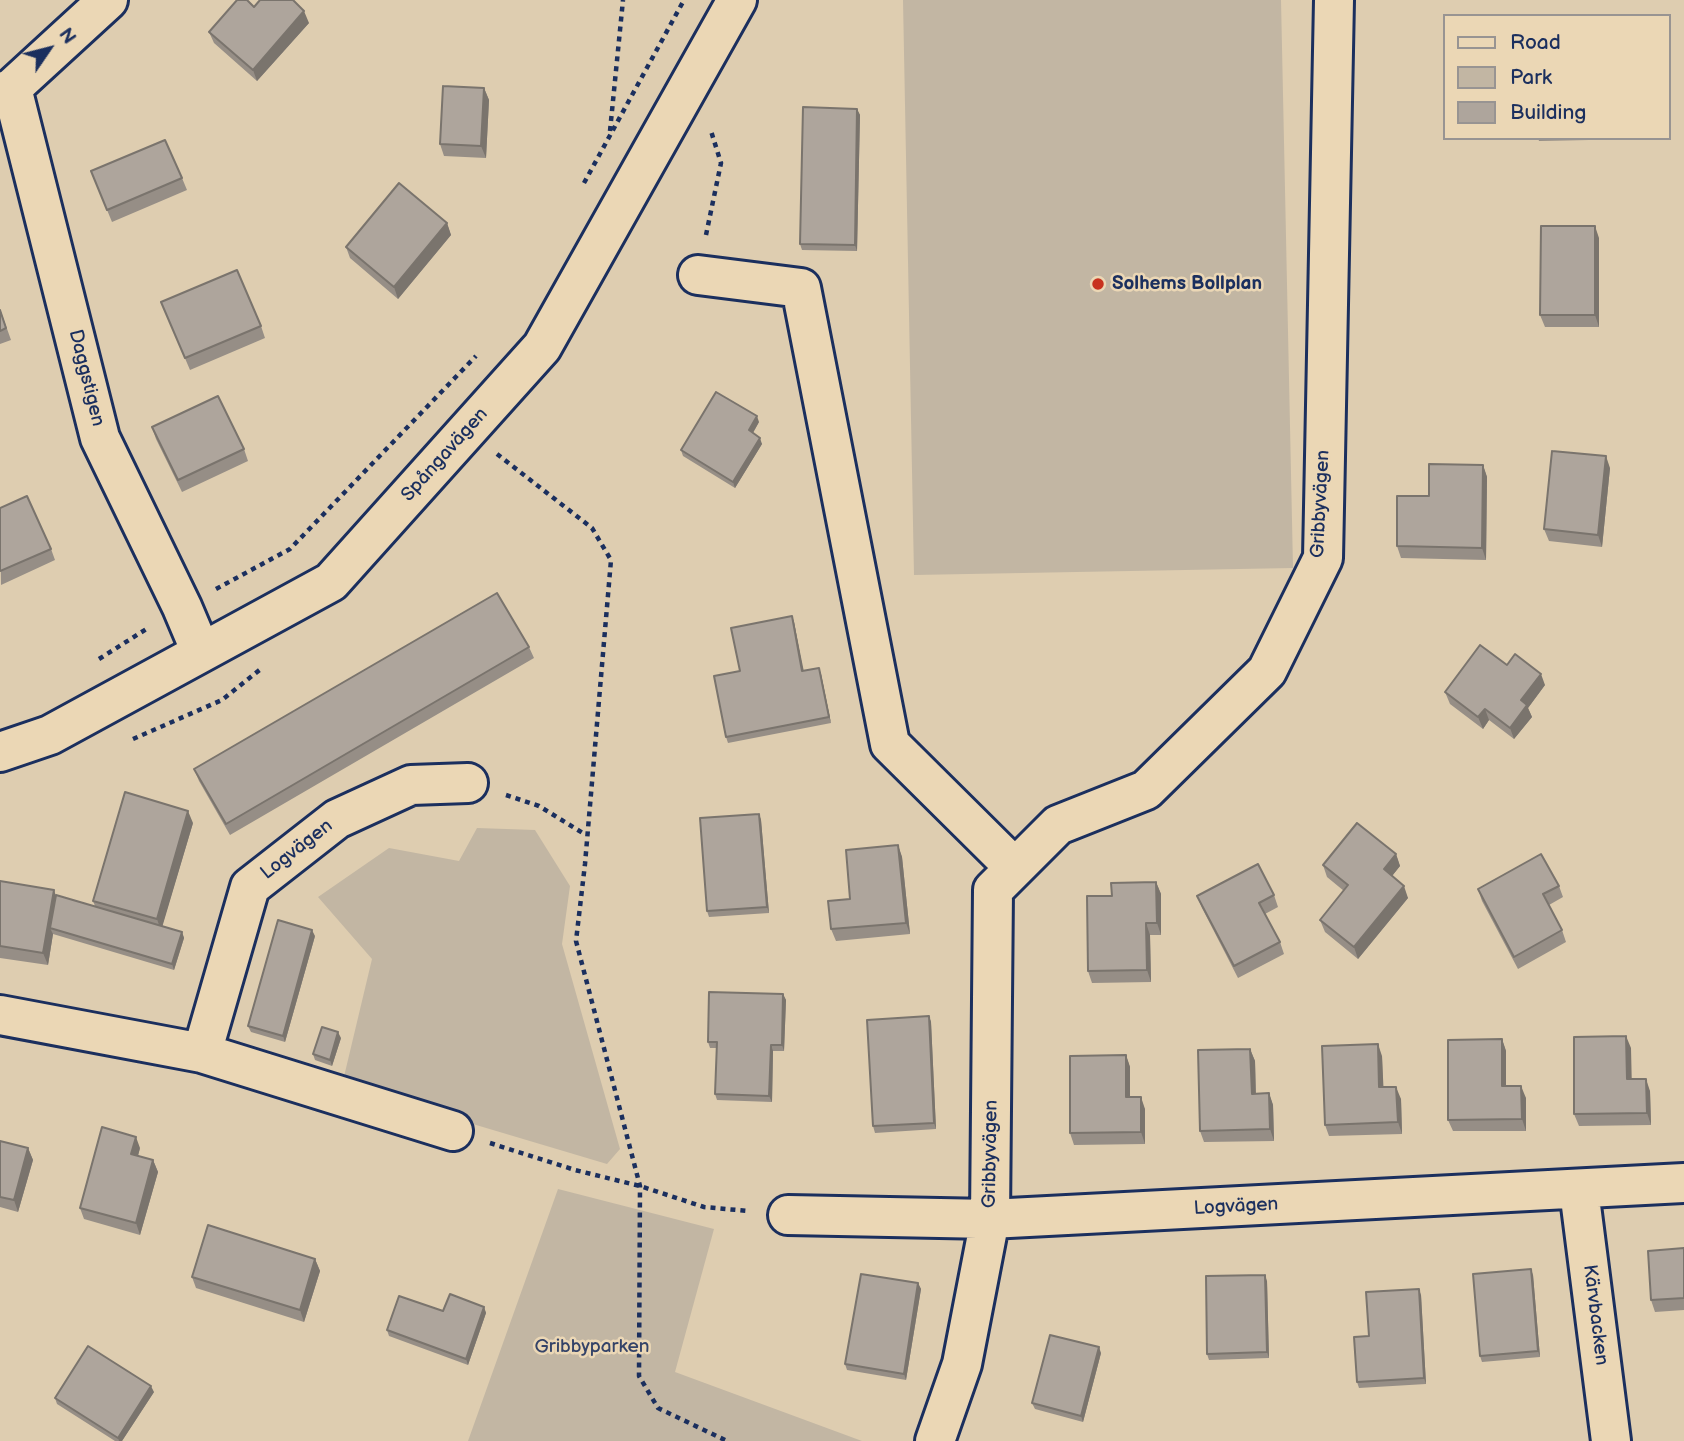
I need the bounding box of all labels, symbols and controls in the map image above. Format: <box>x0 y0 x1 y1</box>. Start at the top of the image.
north arrow <box>14 14 84 84</box>
legend <box>1442 14 1670 140</box>
text: N <box>53 24 80 49</box>
text: Road <box>1510 30 1561 55</box>
text: Park <box>1510 65 1552 90</box>
text: Building <box>1510 100 1586 125</box>
place label: Solhems Bollplan <box>1112 273 1262 295</box>
marker: Solhems Bollplan <box>1090 276 1106 292</box>
street label: Daggstigen <box>63 327 109 429</box>
street label: Spångavägen <box>397 403 493 507</box>
street label: Gribbyvägen <box>1307 449 1335 559</box>
street label: Logvägen <box>257 815 337 885</box>
street label: Gribbyvägen <box>979 1100 1003 1208</box>
street label: Logvägen <box>1193 1193 1279 1221</box>
street label: Kärvbacken <box>1578 1263 1612 1367</box>
park label: Gribbyparken <box>535 1336 649 1358</box>

